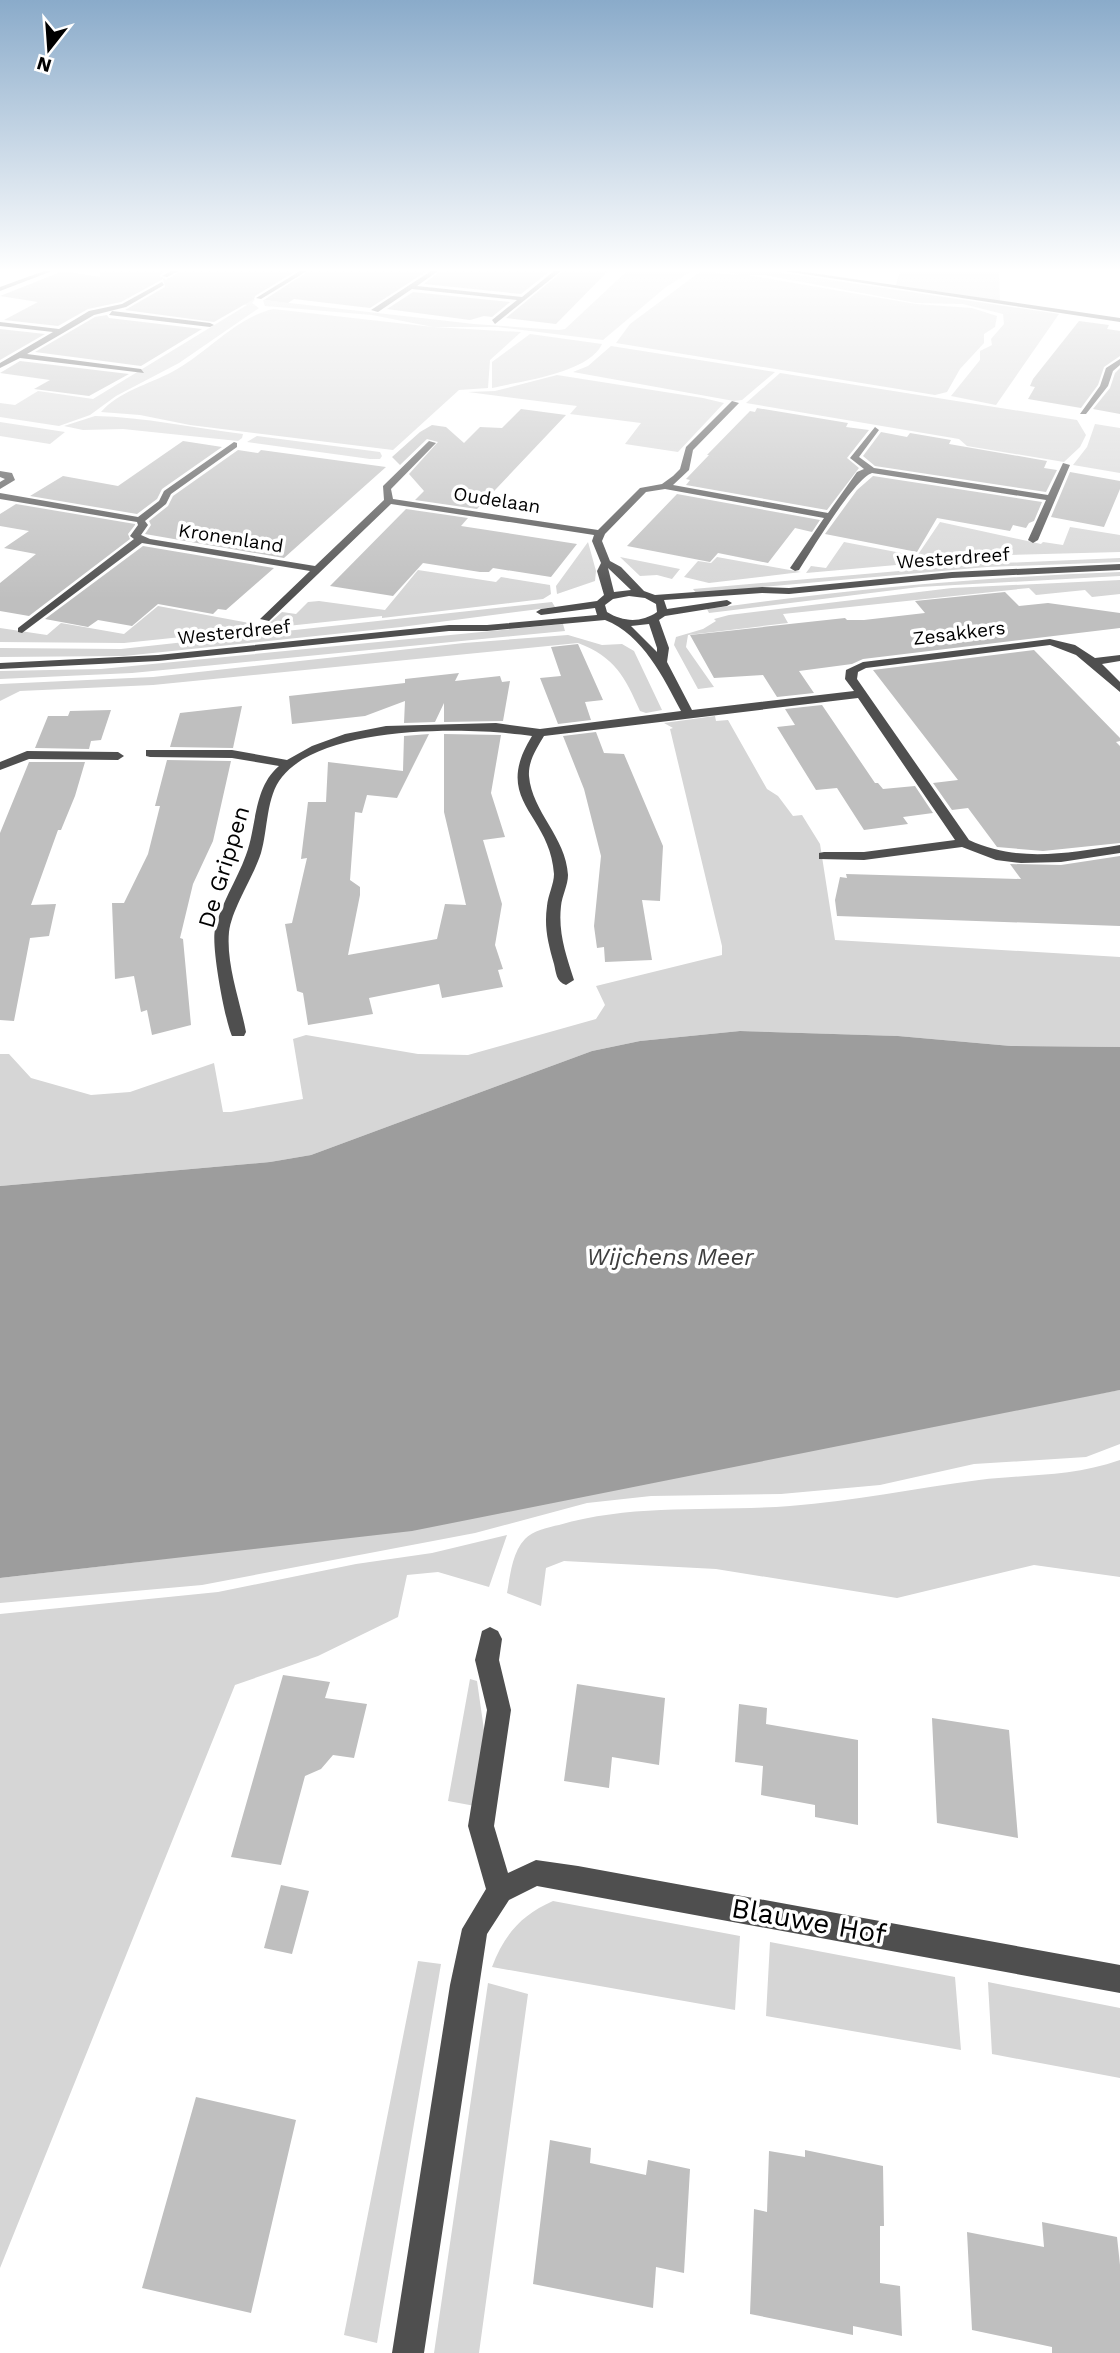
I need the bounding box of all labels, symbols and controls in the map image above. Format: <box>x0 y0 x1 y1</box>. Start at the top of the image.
north arrow <box>14 14 84 84</box>
text: N <box>34 52 54 78</box>
street label: Oudelaan <box>452 482 542 518</box>
street label: Kronenland <box>177 518 285 558</box>
street label: Westerdreef <box>896 543 1011 573</box>
street label: Westerdreef <box>176 615 292 649</box>
street label: Zesakkers <box>912 616 1006 650</box>
street label: De Grippen <box>193 803 255 931</box>
water label: Wijchens Meer <box>587 1243 755 1271</box>
street label: Blauwe Hof <box>729 1891 889 1951</box>

